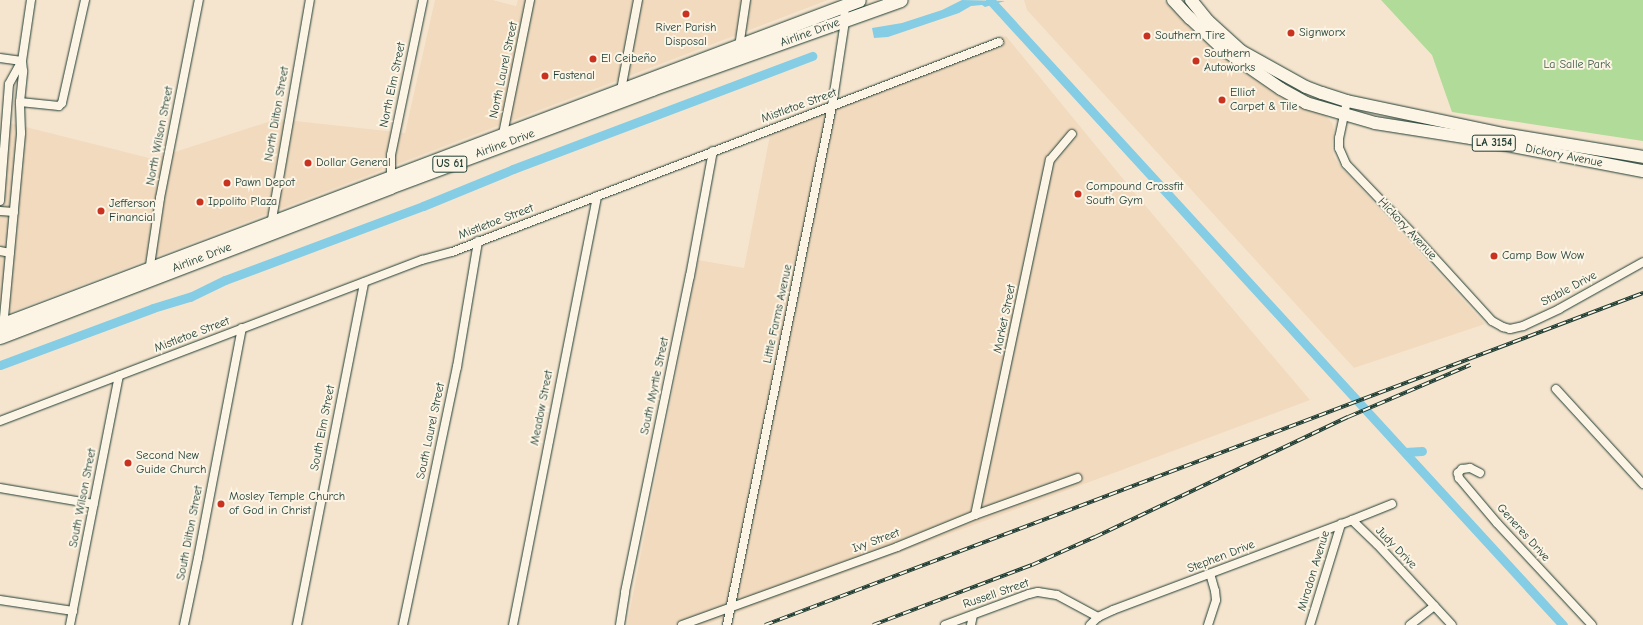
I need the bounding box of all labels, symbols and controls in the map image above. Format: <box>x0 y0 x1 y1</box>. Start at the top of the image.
marker: River Parish Disposal <box>681 9 691 19</box>
street label: Airline Drive <box>778 16 842 50</box>
street label: North Laurel Street <box>487 20 521 120</box>
place label: River Parish Disposal <box>656 21 716 49</box>
place label: Signworx <box>1299 26 1345 40</box>
marker: Signworx <box>1286 28 1296 38</box>
place label: Southern Tire <box>1155 29 1225 43</box>
marker: Southern Tire <box>1142 31 1152 41</box>
street label: North Elm Street <box>377 41 409 129</box>
place label: Southern Autoworks <box>1204 47 1255 75</box>
place label: El Ceibeño <box>601 52 656 66</box>
marker: El Ceibeño <box>588 54 598 64</box>
marker: Southern Autoworks <box>1191 56 1201 66</box>
park label: La Salle Park <box>1543 58 1611 72</box>
street label: North Dilton Street <box>262 66 292 162</box>
place label: Fastenal <box>553 69 595 83</box>
marker: Fastenal <box>540 71 550 81</box>
street label: North Wilson Street <box>143 85 177 187</box>
street label: Mistletoe Street <box>759 86 839 126</box>
place label: Elliot Carpet & Tile <box>1230 86 1298 114</box>
marker: Elliot Carpet & Tile <box>1217 95 1227 105</box>
street label: Airline Drive <box>473 127 537 161</box>
road number: LA 3154 <box>1471 134 1517 152</box>
street label: Dickory Avenue <box>1524 141 1604 171</box>
road number: US 61 <box>432 155 468 173</box>
place label: Dollar General <box>316 156 391 170</box>
marker: Dollar General <box>303 158 313 168</box>
place label: Pawn Depot <box>235 176 295 190</box>
marker: Pawn Depot <box>222 178 232 188</box>
place label: Compound Crossfit South Gym <box>1086 180 1183 208</box>
marker: Compound Crossfit South Gym <box>1073 189 1083 199</box>
place label: Ippolito Plaza <box>208 195 277 209</box>
street label: Hickory Avenue <box>1375 195 1439 263</box>
place label: Jefferson Financial <box>109 197 156 225</box>
marker: Ippolito Plaza <box>195 197 205 207</box>
street label: Mistletoe Street <box>456 201 536 243</box>
marker: Jefferson Financial <box>96 206 106 216</box>
street label: Airline Drive <box>170 240 234 276</box>
place label: Camp Bow Wow <box>1502 249 1584 263</box>
marker: Camp Bow Wow <box>1489 251 1499 261</box>
street label: Little Farms Avenue <box>760 263 796 365</box>
street label: Stable Drive <box>1539 268 1599 310</box>
street label: Market Street <box>991 283 1019 355</box>
street label: Mistletoe Street <box>152 314 232 356</box>
street label: South Myrtle Street <box>638 336 672 436</box>
street label: Meadow Street <box>528 369 556 447</box>
street label: South Laurel Street <box>414 381 448 481</box>
street label: South Elm Street <box>308 384 338 472</box>
street label: South Wilson Street <box>66 447 100 549</box>
place label: Second New Guide Church <box>136 449 206 477</box>
marker: Second New Guide Church <box>123 458 133 468</box>
street label: South Dilton Street <box>174 485 206 581</box>
place label: Mosley Temple Church of God in Christ <box>229 490 345 518</box>
marker: Mosley Temple Church of God in Christ <box>216 499 226 509</box>
street label: Generes Drive <box>1493 501 1553 565</box>
street label: Judy Drive <box>1372 524 1420 572</box>
street label: Ivy Street <box>850 526 902 556</box>
street label: Miradon Avenue <box>1295 529 1333 613</box>
street label: Stephen Drive <box>1185 538 1257 576</box>
street label: Russell Street <box>961 576 1031 612</box>

